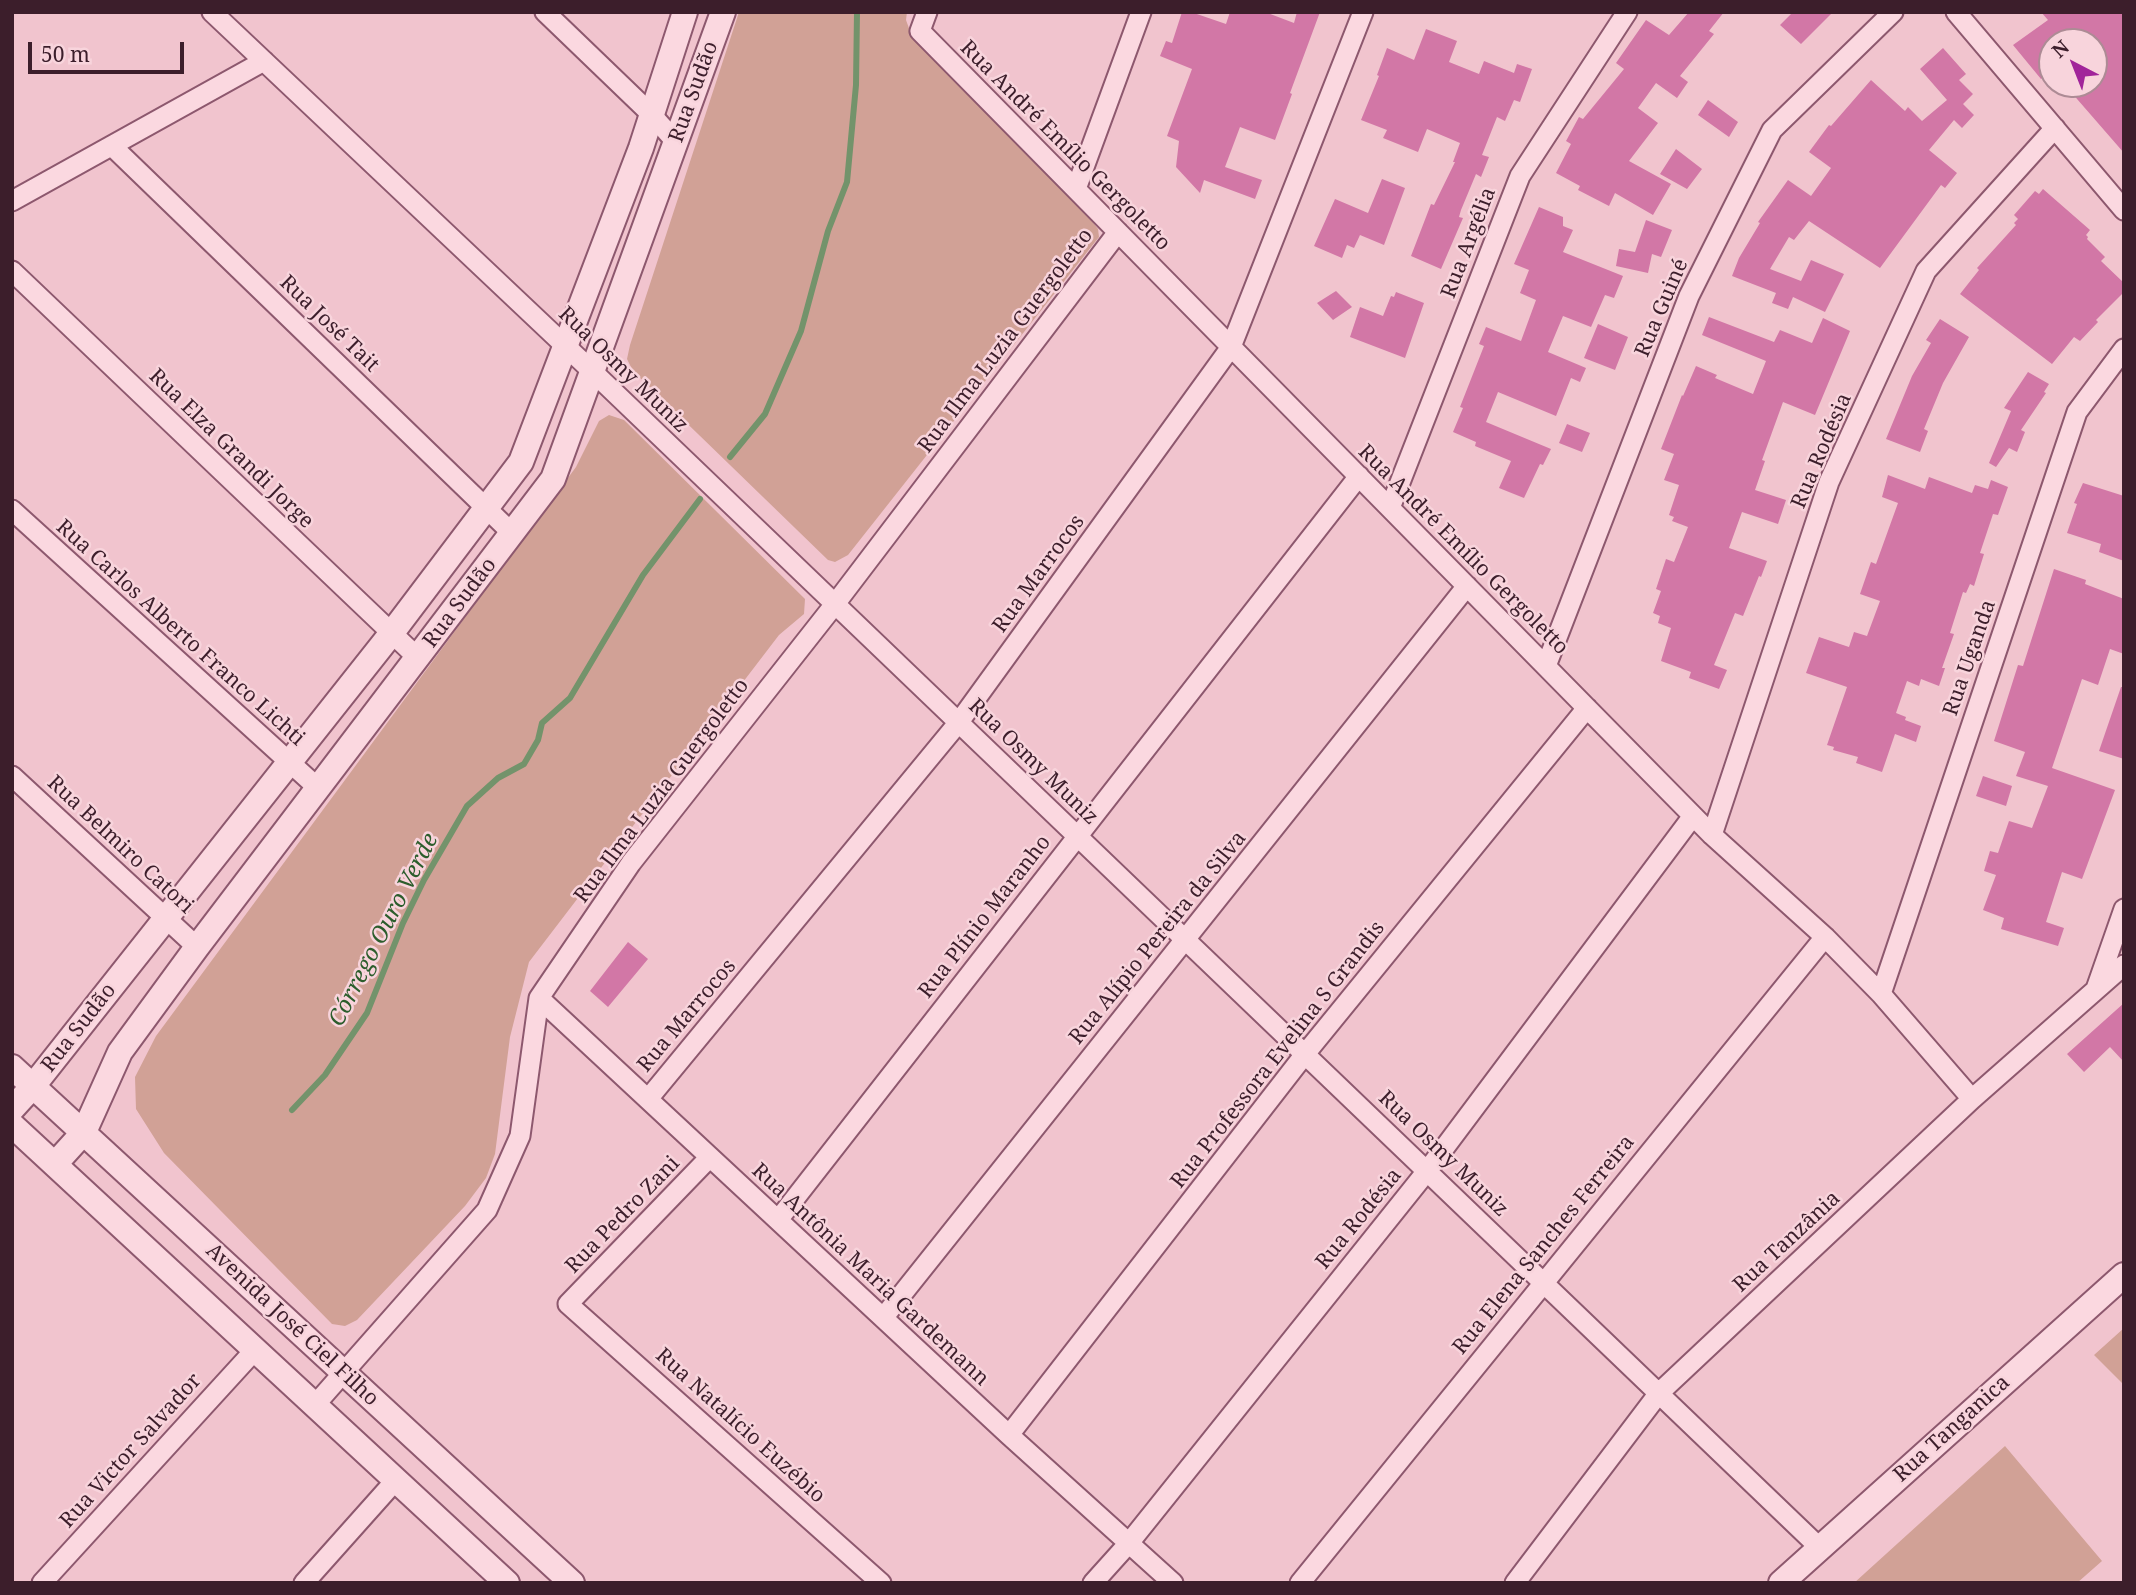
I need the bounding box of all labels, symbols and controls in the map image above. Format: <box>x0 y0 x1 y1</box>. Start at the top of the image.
scale bar <box>32 28 187 72</box>
north arrow <box>2038 28 2108 98</box>
text: N <box>2046 34 2075 64</box>
street label: Rua André Emílio Gergoletto <box>955 36 1175 256</box>
street label: Rua Sudão <box>664 38 724 146</box>
text: 50 m <box>41 40 90 68</box>
street label: Rua Argélia <box>1436 184 1502 302</box>
street label: Rua Ilma Luzia Guergoletto <box>913 224 1099 458</box>
street label: Rua Guiné <box>1630 255 1694 361</box>
street label: Rua José Tait <box>274 270 384 378</box>
street label: Rua Osmy Muniz <box>553 302 693 438</box>
street label: Rua Elza Grandi Jorge <box>143 364 319 534</box>
street label: Rua Rodésia <box>1786 390 1858 512</box>
street label: Rua André Emílio Gergoletto <box>1353 440 1573 660</box>
street label: Rua Marrocos <box>988 510 1090 638</box>
street label: Rua Carlos Alberto Franco Lichti <box>51 515 309 751</box>
street label: Rua Sudão <box>418 553 502 653</box>
street label: Rua Uganda <box>1938 597 2002 719</box>
street label: Rua Ilma Luzia Guergoletto <box>569 674 755 908</box>
street label: Rua Osmy Muniz <box>963 694 1103 830</box>
street label: Rua Belmiro Catori <box>42 771 198 919</box>
street label: Rua Alípio Pereira da Silva <box>1064 826 1252 1050</box>
water label: Córrego Ouro Verde <box>323 829 445 1031</box>
street label: Rua Plínio Maranho <box>914 830 1056 1004</box>
street label: Rua Professora Evelina S Grandis <box>1166 916 1390 1194</box>
street label: Rua Marrocos <box>632 954 742 1078</box>
street label: Rua Sudão <box>36 978 122 1078</box>
street label: Rua Osmy Muniz <box>1373 1086 1513 1222</box>
street label: Rua Elena Sanches Ferreira <box>1448 1130 1640 1360</box>
street label: Rua Pedro Zani <box>561 1151 685 1279</box>
street label: Rua Antônia Maria Gardemann <box>746 1158 994 1392</box>
street label: Rua Rodésia <box>1311 1163 1407 1275</box>
street label: Rua Tanzânia <box>1728 1186 1846 1298</box>
street label: Avenida José Ciel Filho <box>200 1238 384 1412</box>
street label: Rua Natalício Euzébio <box>650 1343 830 1509</box>
street label: Rua Victor Salvador <box>55 1369 207 1533</box>
street label: Rua Tanganica <box>1889 1370 2015 1488</box>

